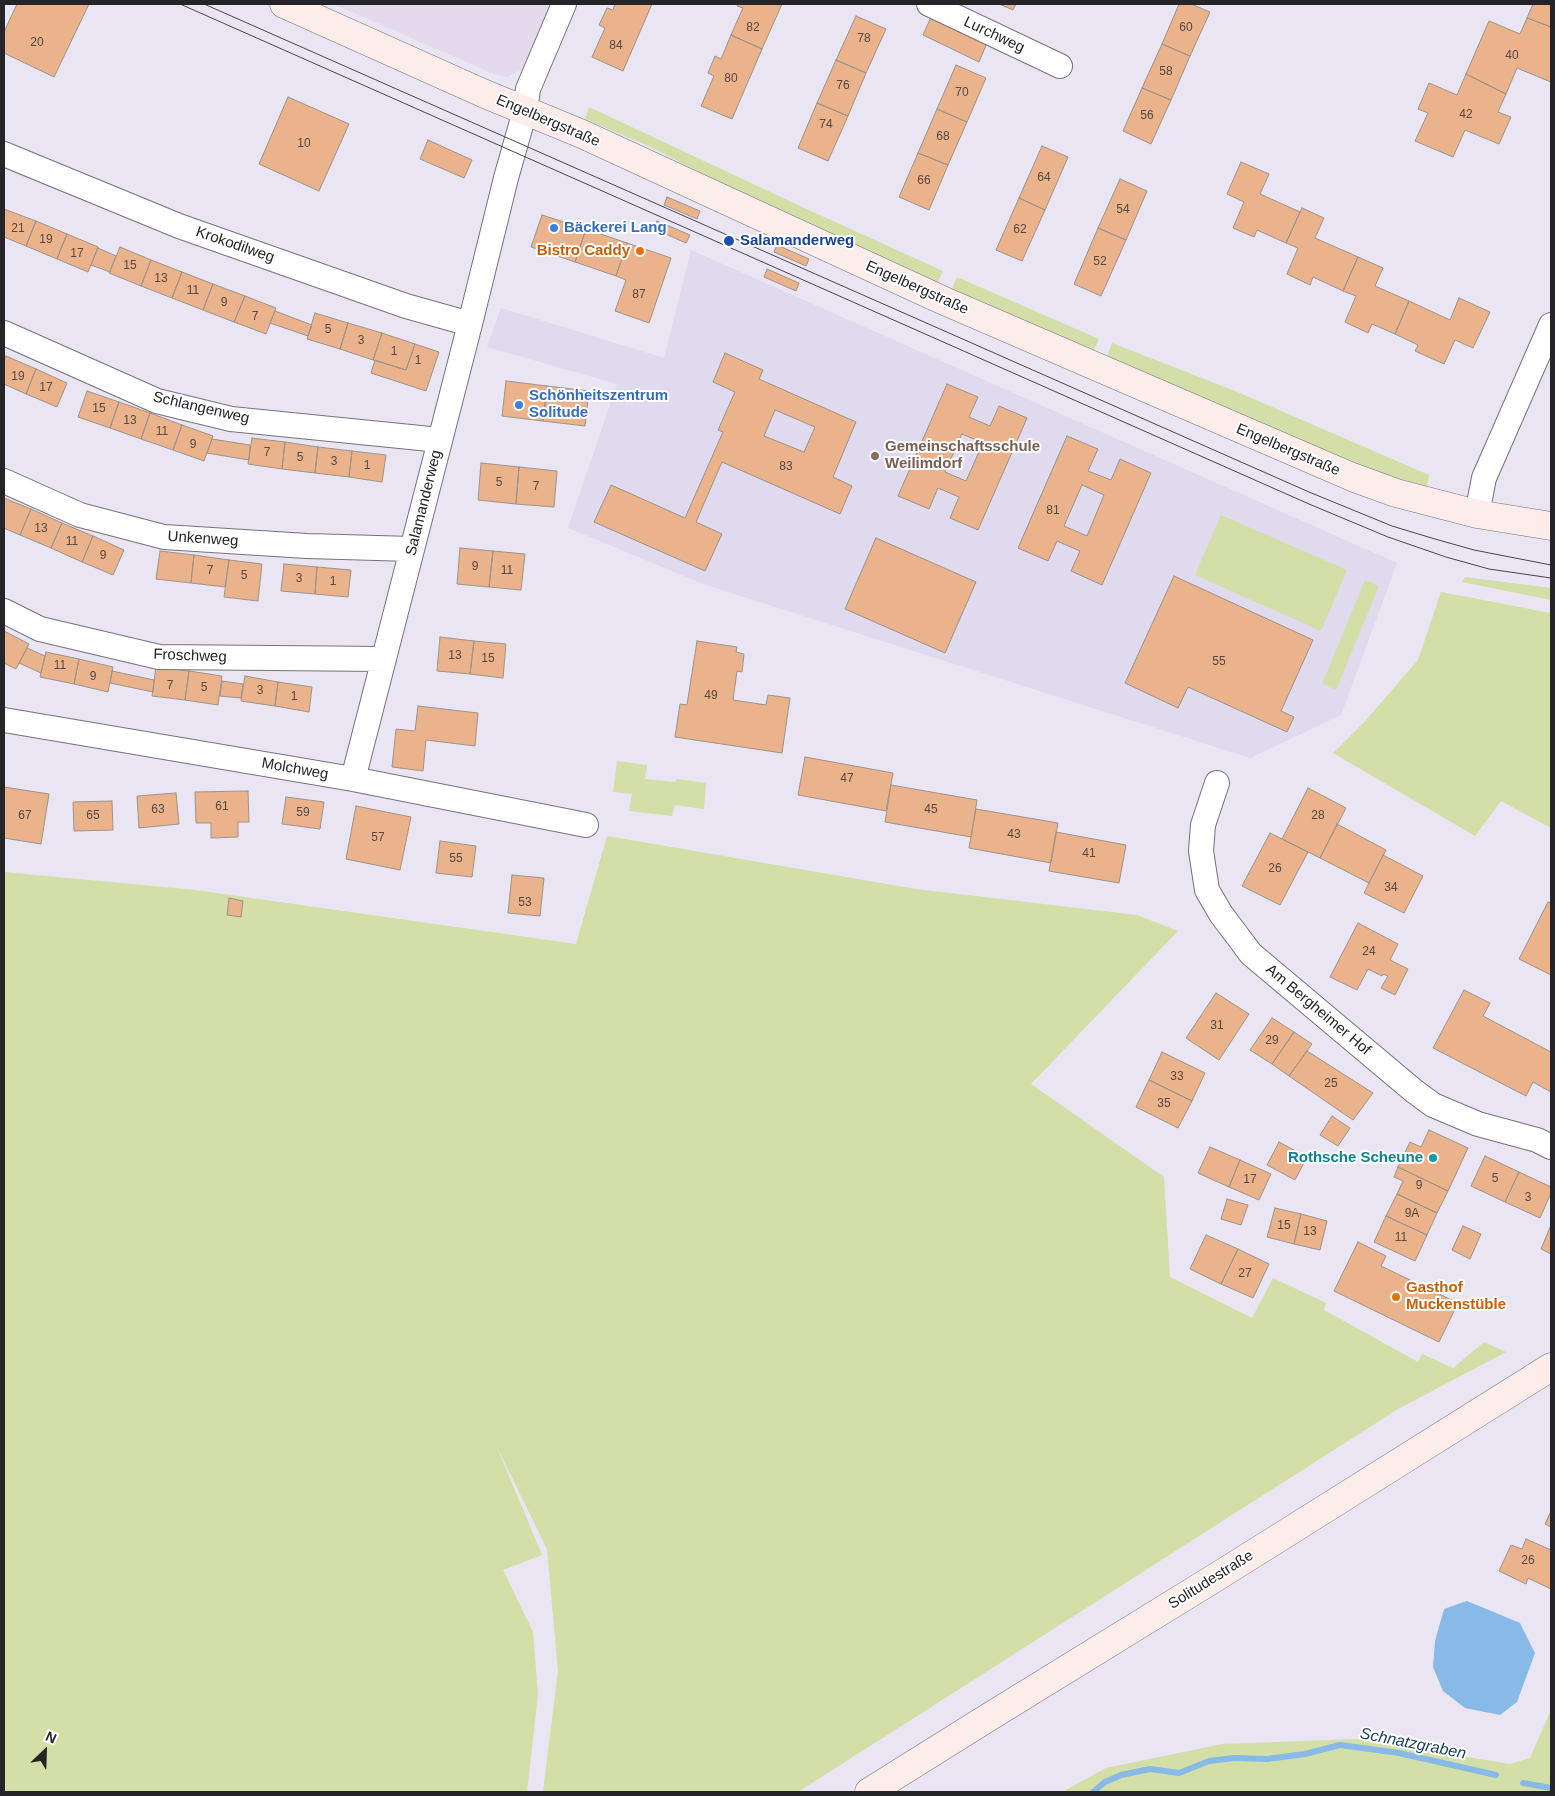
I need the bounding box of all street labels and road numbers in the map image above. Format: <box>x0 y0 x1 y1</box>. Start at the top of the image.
street label: Lurchweg <box>961 13 1027 57</box>
street label: Engelbergstraße <box>493 91 603 151</box>
street label: Krokodilweg <box>193 223 277 267</box>
street label: Engelbergstraße <box>863 257 971 319</box>
street label: Schlangenweg <box>151 388 251 428</box>
street label: Engelbergstraße <box>1233 420 1343 480</box>
street label: Salamanderweg <box>402 448 446 558</box>
street label: Unkenweg <box>167 528 239 550</box>
street label: Froschweg <box>153 646 227 666</box>
street label: Molchweg <box>260 754 330 784</box>
street label: Am Bergheimer Hof <box>1262 961 1374 1059</box>
street label: Solitudestraße <box>1165 1547 1257 1613</box>

